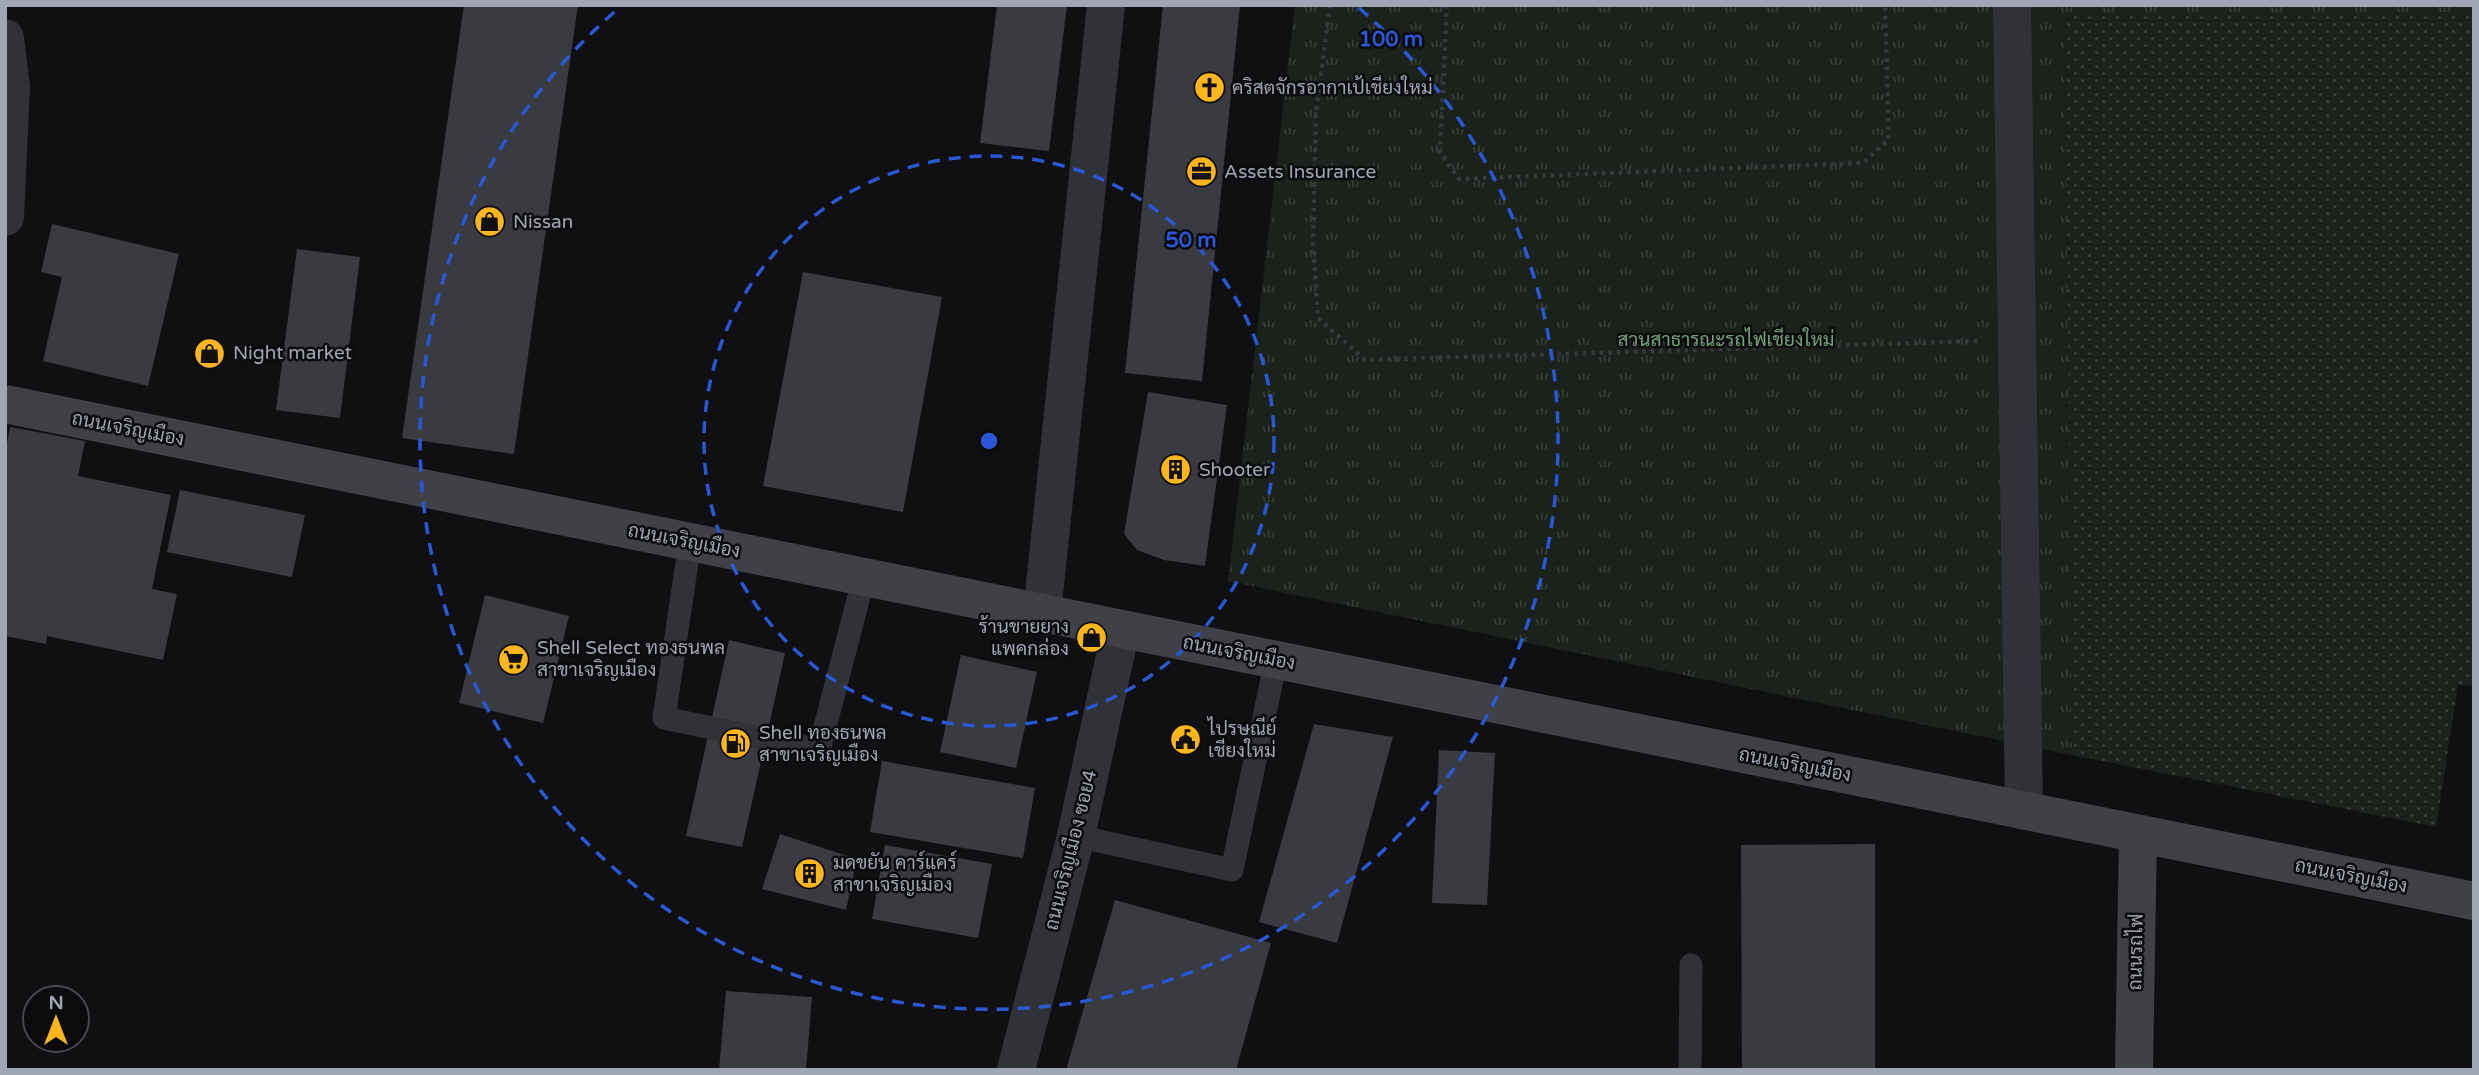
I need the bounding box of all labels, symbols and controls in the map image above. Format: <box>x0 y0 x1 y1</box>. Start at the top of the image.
text: 100 m <box>1359 27 1423 52</box>
church icon: คริสตจักรอากาเป้เชียงใหม่ <box>1192 71 1226 105</box>
place label: คริสตจักรอากาเป้เชียงใหม่ <box>1232 75 1433 99</box>
office icon: Assets Insurance <box>1184 155 1218 189</box>
place label: Assets Insurance <box>1224 161 1376 183</box>
shop icon: Nissan <box>473 205 507 239</box>
place label: Nissan <box>513 211 573 233</box>
text: 50 m <box>1165 228 1217 253</box>
park label: สวนสาธารณะรถไฟเชียงใหม่ <box>1618 327 1834 351</box>
shop icon: Night market <box>193 336 227 370</box>
place label: Night market <box>233 342 352 364</box>
street label: ถนนเจริญเมือง <box>70 406 186 451</box>
centre of rings <box>977 429 1001 453</box>
building icon: Shooter <box>1159 453 1193 487</box>
place label: Shooter <box>1199 459 1271 481</box>
street label: ถนนเจริญเมือง <box>626 518 742 563</box>
place label: ร้านขายยาง แพคกล่อง <box>978 615 1069 660</box>
shop icon: ร้านขายยาง แพคกล่อง <box>1075 621 1109 655</box>
street label: ถนนเจริญเมือง <box>1181 630 1297 675</box>
place label: Shell Select ทองธนพล สาขาเจริญเมือง <box>537 637 725 681</box>
supermarket icon: Shell Select ทองธนพล สาขาเจริญเมือง <box>497 642 531 676</box>
place label: ไปรษณีย์ เชียงใหม่ <box>1206 716 1277 762</box>
place label: Shell ทองธนพล สาขาเจริญเมือง <box>759 722 887 766</box>
public building icon: ไปรษณีย์ เชียงใหม่ <box>1168 723 1202 757</box>
fuel station icon: Shell ทองธนพล สาขาเจริญเมือง <box>719 727 753 761</box>
street label: ถนนเจริญเมือง <box>1737 742 1853 787</box>
street label: ถนนเจริญเมือง ซอย4 <box>1039 767 1102 933</box>
place label: มดขยัน คาร์แคร์ สาขาเจริญเมือง <box>833 850 957 896</box>
street label: ถนนเจริญเมือง <box>2293 853 2409 898</box>
building icon: มดขยัน คาร์แคร์ สาขาเจริญเมือง <box>793 857 827 891</box>
street label: ถนนรถไฟ <box>2122 913 2148 990</box>
north arrow <box>21 984 91 1054</box>
text: N <box>48 992 64 1014</box>

